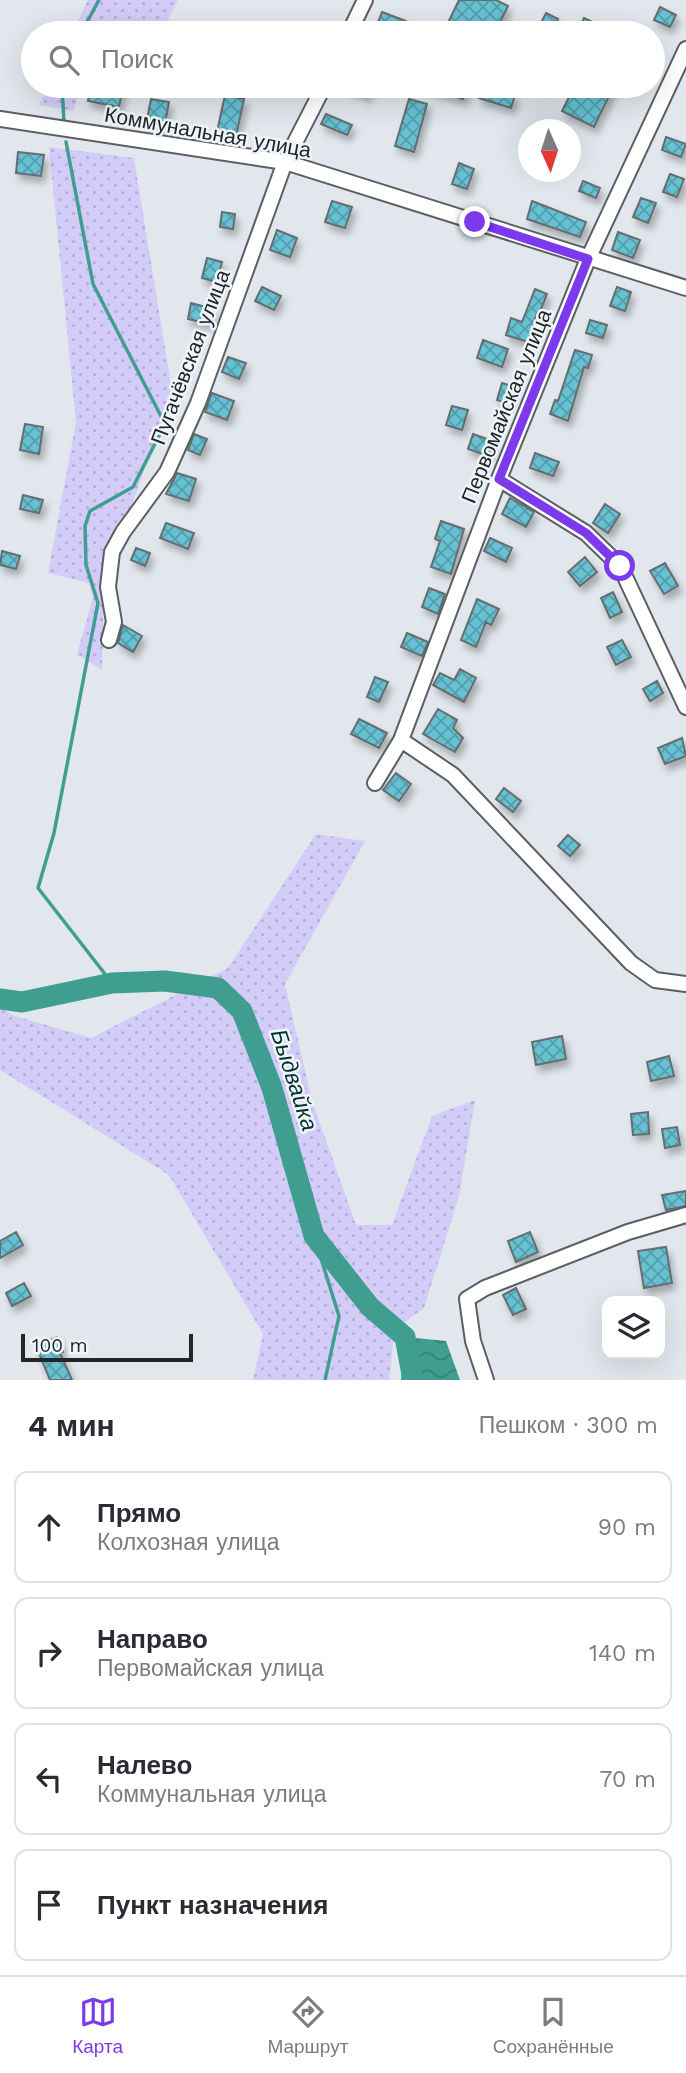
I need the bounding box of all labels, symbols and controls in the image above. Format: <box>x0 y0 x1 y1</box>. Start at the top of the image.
search box <box>21 21 665 98</box>
icon: search <box>45 41 83 79</box>
text: Поиск <box>101 44 173 74</box>
street label: Коммунальная улица <box>103 101 314 163</box>
north arrow <box>518 119 581 182</box>
route end <box>459 206 490 237</box>
street label: Пугачёвская улица <box>145 266 235 448</box>
street label: Первомайская улица <box>456 305 556 507</box>
route start <box>604 550 635 581</box>
water label: Быдвайка <box>265 1026 323 1134</box>
map controls <box>602 1296 665 1359</box>
button: layers <box>602 1296 665 1359</box>
scale bar <box>21 1331 192 1363</box>
text: 100 m <box>32 1334 88 1357</box>
text: 4 мин <box>28 1408 115 1443</box>
text: Пешком · 300 m <box>479 1412 658 1439</box>
text: Прямо <box>97 1498 181 1528</box>
icon: ahead <box>30 1508 68 1546</box>
text: 90 m <box>598 1514 656 1541</box>
text: Колхозная улица <box>97 1529 279 1556</box>
text: Направо <box>97 1624 208 1654</box>
icon: right <box>30 1634 68 1672</box>
text: 140 m <box>589 1640 656 1667</box>
text: Первомайская улица <box>97 1655 324 1682</box>
text: Налево <box>97 1750 192 1780</box>
icon: left <box>30 1760 68 1798</box>
text: 70 m <box>599 1766 656 1793</box>
text: Коммунальная улица <box>97 1781 327 1808</box>
icon: arrive <box>30 1886 68 1924</box>
text: Пункт назначения <box>97 1890 328 1920</box>
tab: Карта <box>72 1993 123 2058</box>
tab: Маршрут <box>267 1993 348 2058</box>
tab: Сохранённые <box>493 1993 614 2058</box>

